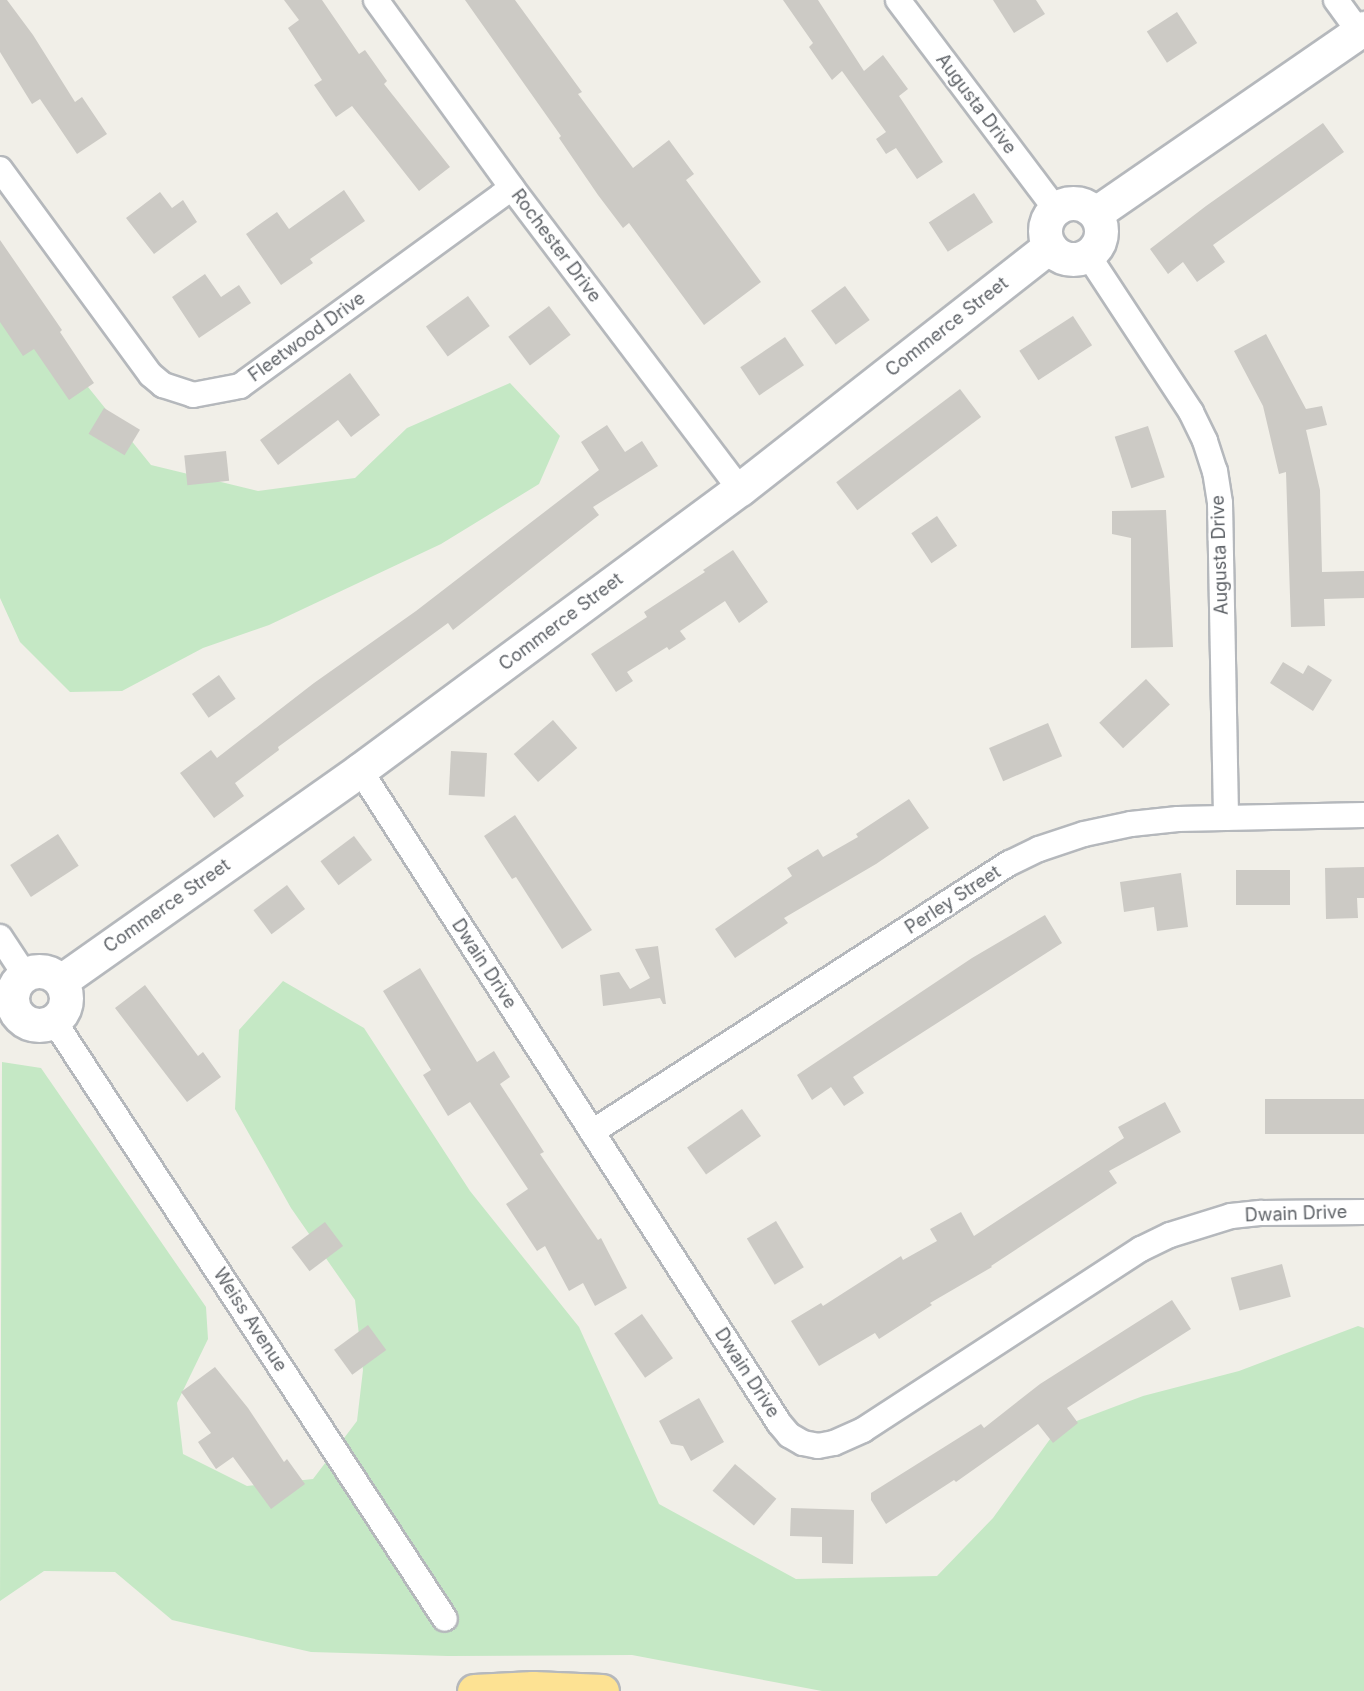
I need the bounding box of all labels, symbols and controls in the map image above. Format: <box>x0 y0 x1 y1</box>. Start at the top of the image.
street label: Augusta Drive <box>931 50 1021 158</box>
street label: Rochester Drive <box>507 185 605 307</box>
street label: Commerce Street <box>882 273 1012 381</box>
street label: Fleetwood Drive <box>244 287 370 387</box>
street label: Augusta Drive <box>1207 495 1233 615</box>
street label: Commerce Street <box>495 569 627 675</box>
street label: Commerce Street <box>100 854 234 958</box>
street label: Perley Street <box>901 861 1005 939</box>
street label: Dwain Drive <box>447 915 521 1013</box>
street label: Dwain Drive <box>1244 1201 1348 1227</box>
street label: Weiss Avenue <box>209 1264 291 1376</box>
street label: Dwain Drive <box>710 1324 784 1422</box>

